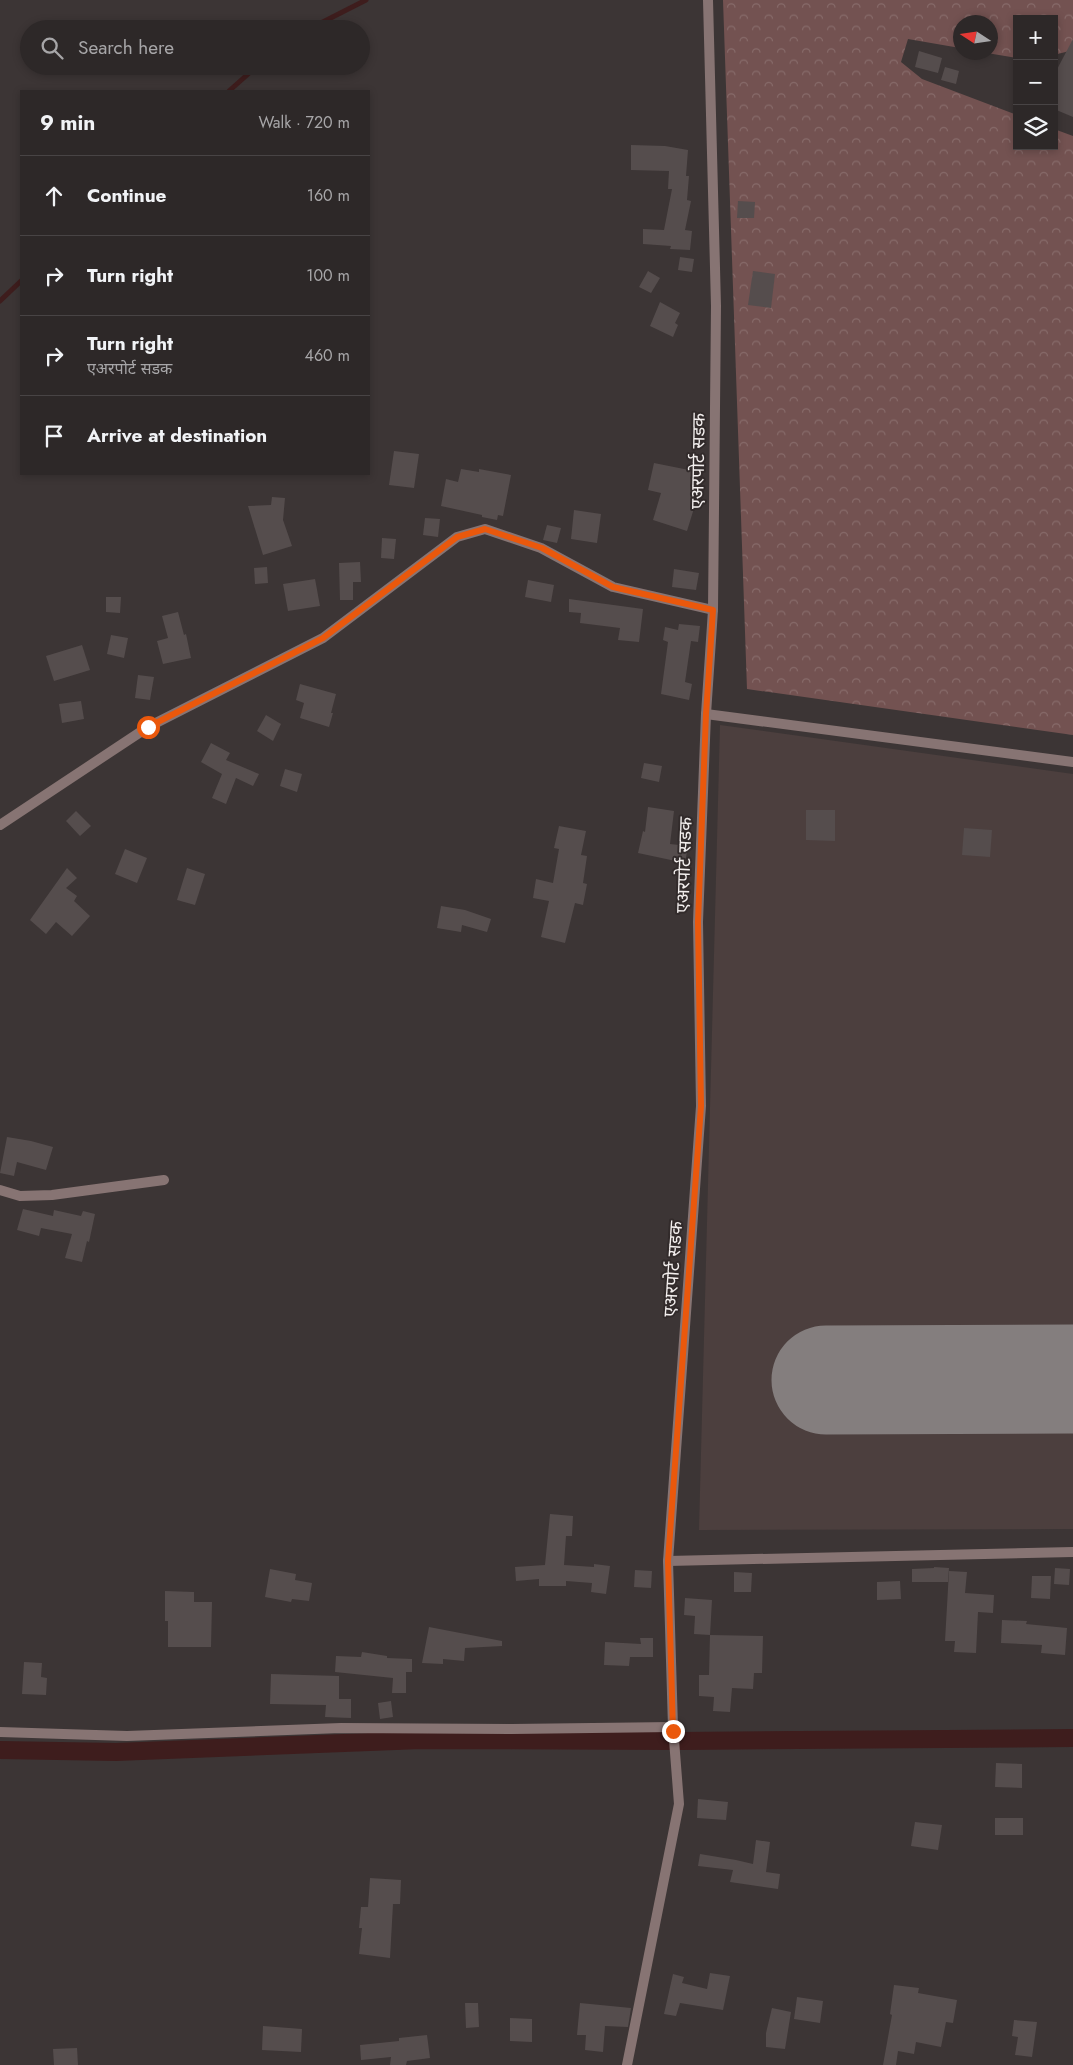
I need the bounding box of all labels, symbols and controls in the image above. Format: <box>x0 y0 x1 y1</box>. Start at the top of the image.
north arrow <box>953 15 998 60</box>
map controls <box>1013 15 1058 150</box>
button: + <box>1013 15 1058 60</box>
search box <box>20 20 370 75</box>
icon: search <box>38 34 66 62</box>
text: Search here <box>78 34 174 61</box>
button: − <box>1013 60 1058 105</box>
button: layers <box>1013 105 1058 150</box>
text: 9 min <box>40 108 95 138</box>
text: Walk · 720 m <box>259 111 350 134</box>
icon: ahead <box>40 182 68 210</box>
text: Continue <box>87 182 166 209</box>
text: 160 m <box>307 184 350 207</box>
icon: right <box>40 262 68 290</box>
text: Turn right <box>87 262 173 289</box>
text: 100 m <box>306 264 350 287</box>
text: Turn right <box>87 330 173 357</box>
icon: right <box>40 342 68 370</box>
text: 460 m <box>305 344 350 367</box>
text: एअरपोर्ट सडक <box>87 357 172 380</box>
street label: एअरपोर्ट सडक <box>684 412 712 509</box>
icon: arrive <box>40 422 68 450</box>
text: Arrive at destination <box>87 422 267 449</box>
route start <box>137 716 160 739</box>
street label: एअरपोर्ट सडक <box>669 815 699 913</box>
street label: एअरपोर्ट सडक <box>657 1219 689 1318</box>
route end <box>662 1720 685 1743</box>

